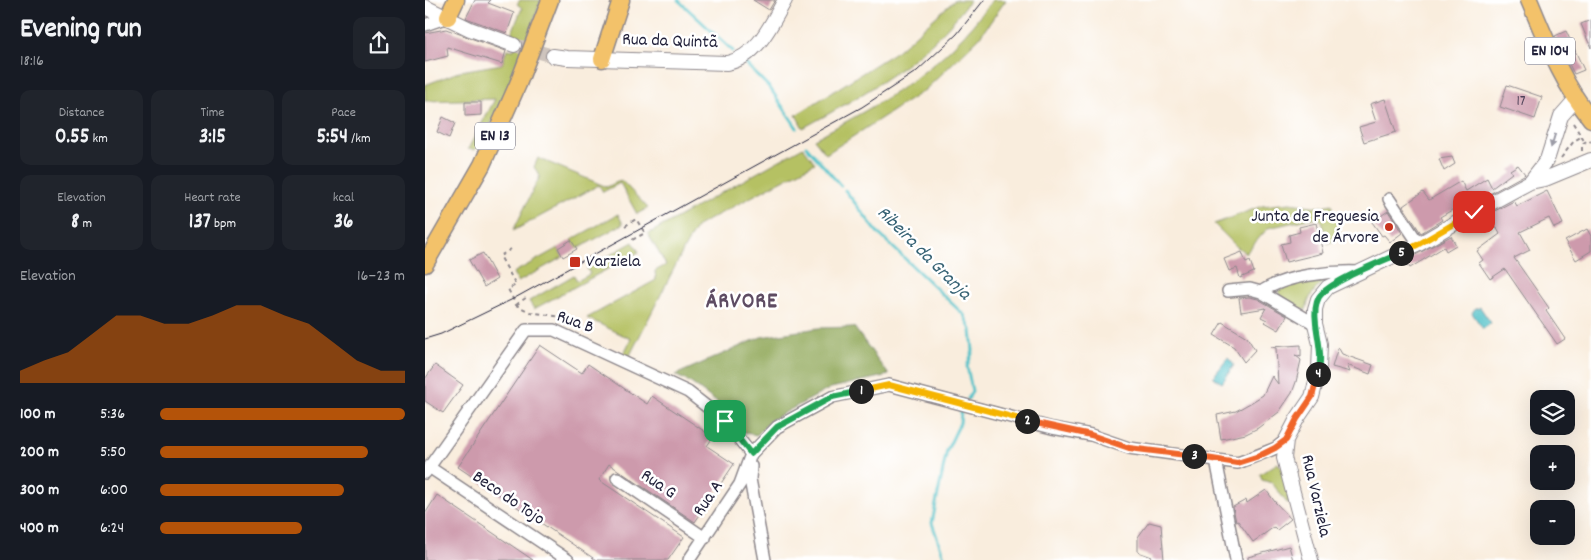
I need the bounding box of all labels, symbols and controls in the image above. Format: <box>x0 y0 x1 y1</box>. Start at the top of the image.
text: Evening run <box>20 11 142 51</box>
button: share <box>353 17 405 69</box>
street label: Rua da Quintã <box>622 28 718 56</box>
road number: EN 104 <box>1525 37 1575 64</box>
text: 18:16 <box>20 50 44 73</box>
house number: 17 <box>1516 91 1526 113</box>
text: Distance <box>59 103 104 123</box>
text: Time <box>201 103 224 123</box>
text: Pace <box>331 103 356 123</box>
road number: EN 13 <box>475 122 515 150</box>
text: 0.55 <box>55 123 89 153</box>
text: 3:15 <box>199 123 226 153</box>
text: 5:54 <box>316 123 348 153</box>
text: km <box>89 129 108 149</box>
text: /km <box>348 129 371 149</box>
one-way arrow <box>1549 134 1557 149</box>
text: Elevation <box>57 188 106 208</box>
text: Heart rate <box>184 188 241 208</box>
text: kcal <box>333 188 354 208</box>
pin <box>1453 191 1495 233</box>
icon: check <box>1460 198 1488 226</box>
water label: Ribeira da Granja <box>870 201 977 308</box>
place label: Junta de Freguesia de Árvore <box>1251 205 1380 251</box>
text: 8 <box>71 208 79 238</box>
text: 137 <box>189 208 211 238</box>
text: 36 <box>334 208 353 238</box>
text: m <box>79 214 92 234</box>
text: bpm <box>211 214 236 234</box>
marker: Junta de Freguesia de Árvore <box>1383 221 1395 233</box>
pin: 5 <box>1389 240 1413 266</box>
text: 5 <box>1398 243 1405 263</box>
place label: Varziela <box>586 250 641 275</box>
marker: Varziela <box>568 255 582 269</box>
text: Elevation <box>20 265 76 288</box>
text: 16–23 m <box>357 265 405 288</box>
district label: ÁRVORE <box>706 287 778 318</box>
street label: Rua B <box>553 305 597 341</box>
pin: 4 <box>1305 362 1331 386</box>
text: 4 <box>1316 364 1321 384</box>
pin: 1 <box>849 378 873 404</box>
text: 1 <box>860 381 863 401</box>
map controls <box>1530 390 1575 545</box>
button: layers <box>1530 390 1575 435</box>
pin <box>704 400 746 442</box>
text: 100 m <box>20 403 56 426</box>
text: 5:36 <box>100 403 125 426</box>
icon: arrive <box>711 407 739 435</box>
pin: 2 <box>1015 408 1039 434</box>
text: 2 <box>1024 411 1031 431</box>
text: 200 m <box>20 441 59 464</box>
text: 5:50 <box>100 441 126 464</box>
pin: 3 <box>1181 444 1207 468</box>
button: + <box>1530 445 1575 490</box>
text: 3 <box>1191 446 1198 466</box>
street label: Rua Varziela <box>1293 452 1337 540</box>
street label: Rua G <box>635 464 681 506</box>
street label: Beco do Tojo <box>467 466 549 532</box>
street label: Rua A <box>688 476 730 522</box>
text: 300 m <box>20 479 59 502</box>
text: 6:00 <box>100 479 128 502</box>
button: − <box>1530 500 1575 545</box>
text: 400 m <box>20 517 59 540</box>
text: 6:24 <box>100 517 124 540</box>

